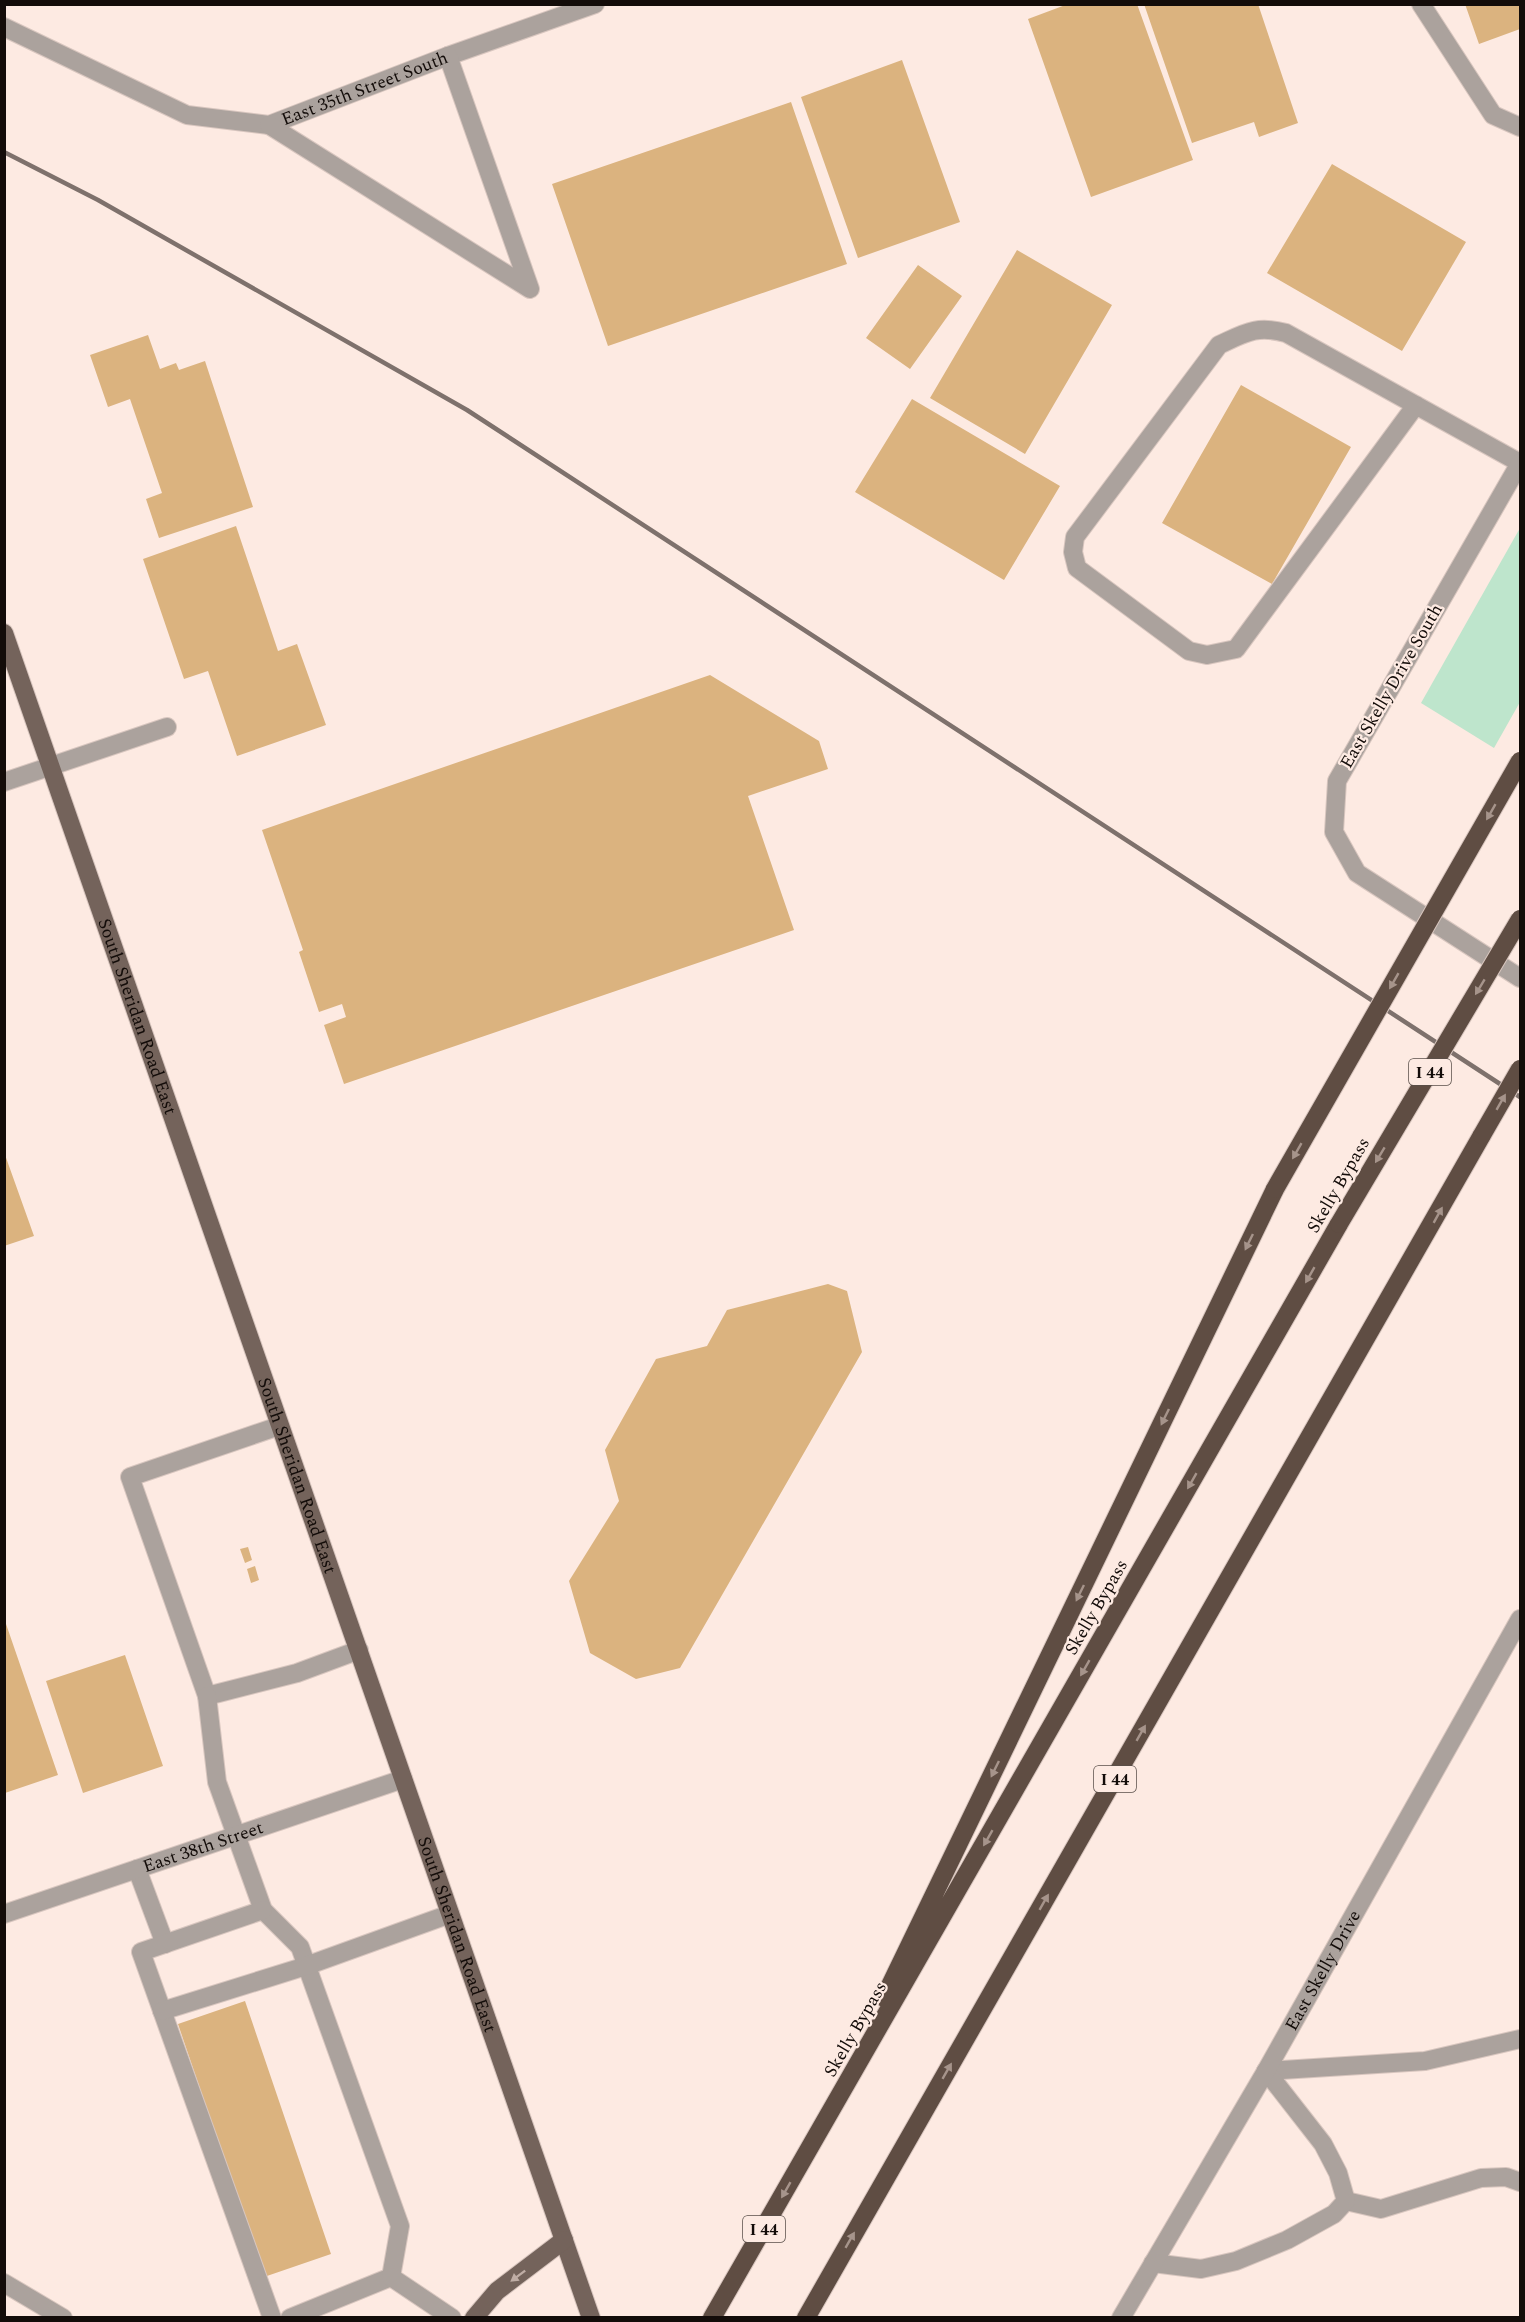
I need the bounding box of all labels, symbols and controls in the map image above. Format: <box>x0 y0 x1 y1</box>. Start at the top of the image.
street label: East 35th Street South <box>277 44 452 133</box>
street label: East Skelly Drive South <box>1333 599 1450 773</box>
one-way arrow <box>1486 804 1496 821</box>
street label: South Sheridan Road East <box>90 915 184 1118</box>
one-way arrow <box>1389 973 1399 990</box>
one-way arrow <box>1475 979 1485 996</box>
road number: I 44 <box>1409 1059 1451 1085</box>
one-way arrow <box>1496 1094 1507 1110</box>
street label: Skelly Bypass <box>1300 1132 1377 1238</box>
one-way arrow <box>1292 1142 1302 1159</box>
one-way arrow <box>1375 1147 1386 1163</box>
one-way arrow <box>1432 1207 1442 1224</box>
one-way arrow <box>1245 1233 1254 1250</box>
one-way arrow <box>1305 1267 1315 1284</box>
street label: South Sheridan Road East <box>250 1374 344 1577</box>
one-way arrow <box>1160 1409 1169 1426</box>
one-way arrow <box>1187 1473 1198 1489</box>
street label: Skelly Bypass <box>1058 1554 1135 1660</box>
one-way arrow <box>1075 1584 1084 1601</box>
one-way arrow <box>1080 1660 1090 1677</box>
one-way arrow <box>1136 1725 1147 1741</box>
one-way arrow <box>990 1760 1000 1777</box>
road number: I 44 <box>1094 1766 1136 1792</box>
street label: East 38th Street <box>139 1814 267 1880</box>
one-way arrow <box>983 1830 994 1846</box>
street label: South Sheridan Road East <box>410 1833 504 2036</box>
one-way arrow <box>1039 1893 1049 1910</box>
street label: East Skelly Drive <box>1278 1905 1368 2036</box>
street label: Skelly Bypass <box>817 1976 894 2082</box>
one-way arrow <box>942 2062 952 2079</box>
one-way arrow <box>781 2182 791 2199</box>
road number: I 44 <box>743 2216 785 2242</box>
one-way arrow <box>845 2231 855 2248</box>
one-way arrow <box>510 2269 525 2281</box>

